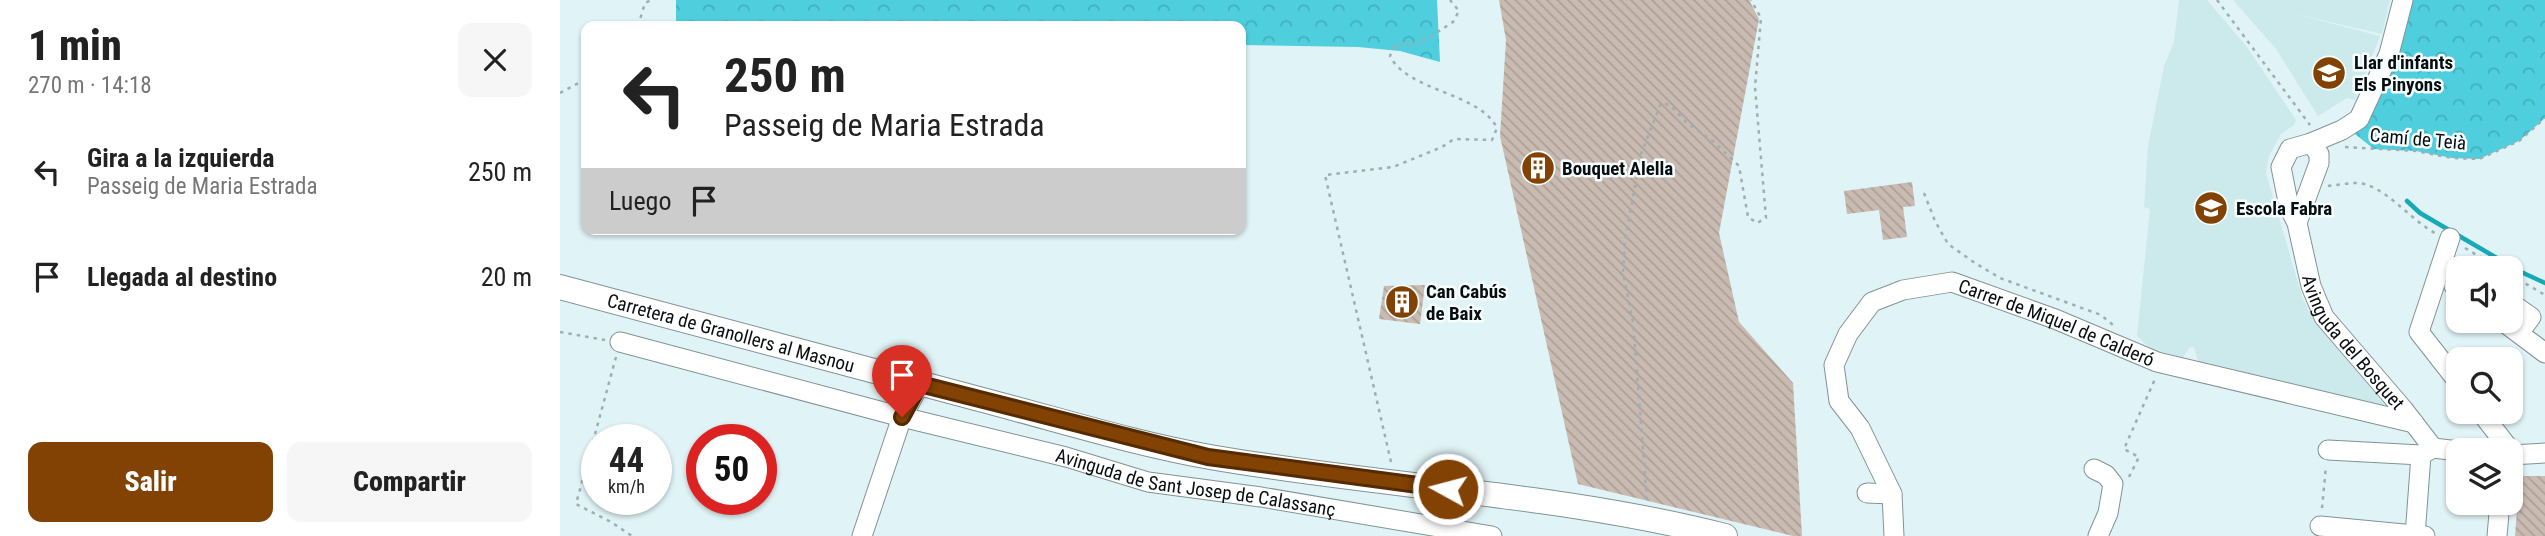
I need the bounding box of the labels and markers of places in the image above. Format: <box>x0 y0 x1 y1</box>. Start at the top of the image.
place label: Llar d'infants Els Pinyons <box>2354 51 2453 96</box>
school or university icon: Llar d'infants Els Pinyons <box>2310 54 2348 92</box>
building icon: Bouquet Alella <box>1519 149 1557 187</box>
place label: Bouquet Alella <box>1562 157 1673 180</box>
school or university icon: Escola Fabra <box>2192 189 2230 227</box>
place label: Escola Fabra <box>2236 197 2332 220</box>
place label: Can Cabús de Baix <box>1426 280 1507 325</box>
building icon: Can Cabús de Baix <box>1383 283 1421 321</box>
pin <box>872 345 932 417</box>

